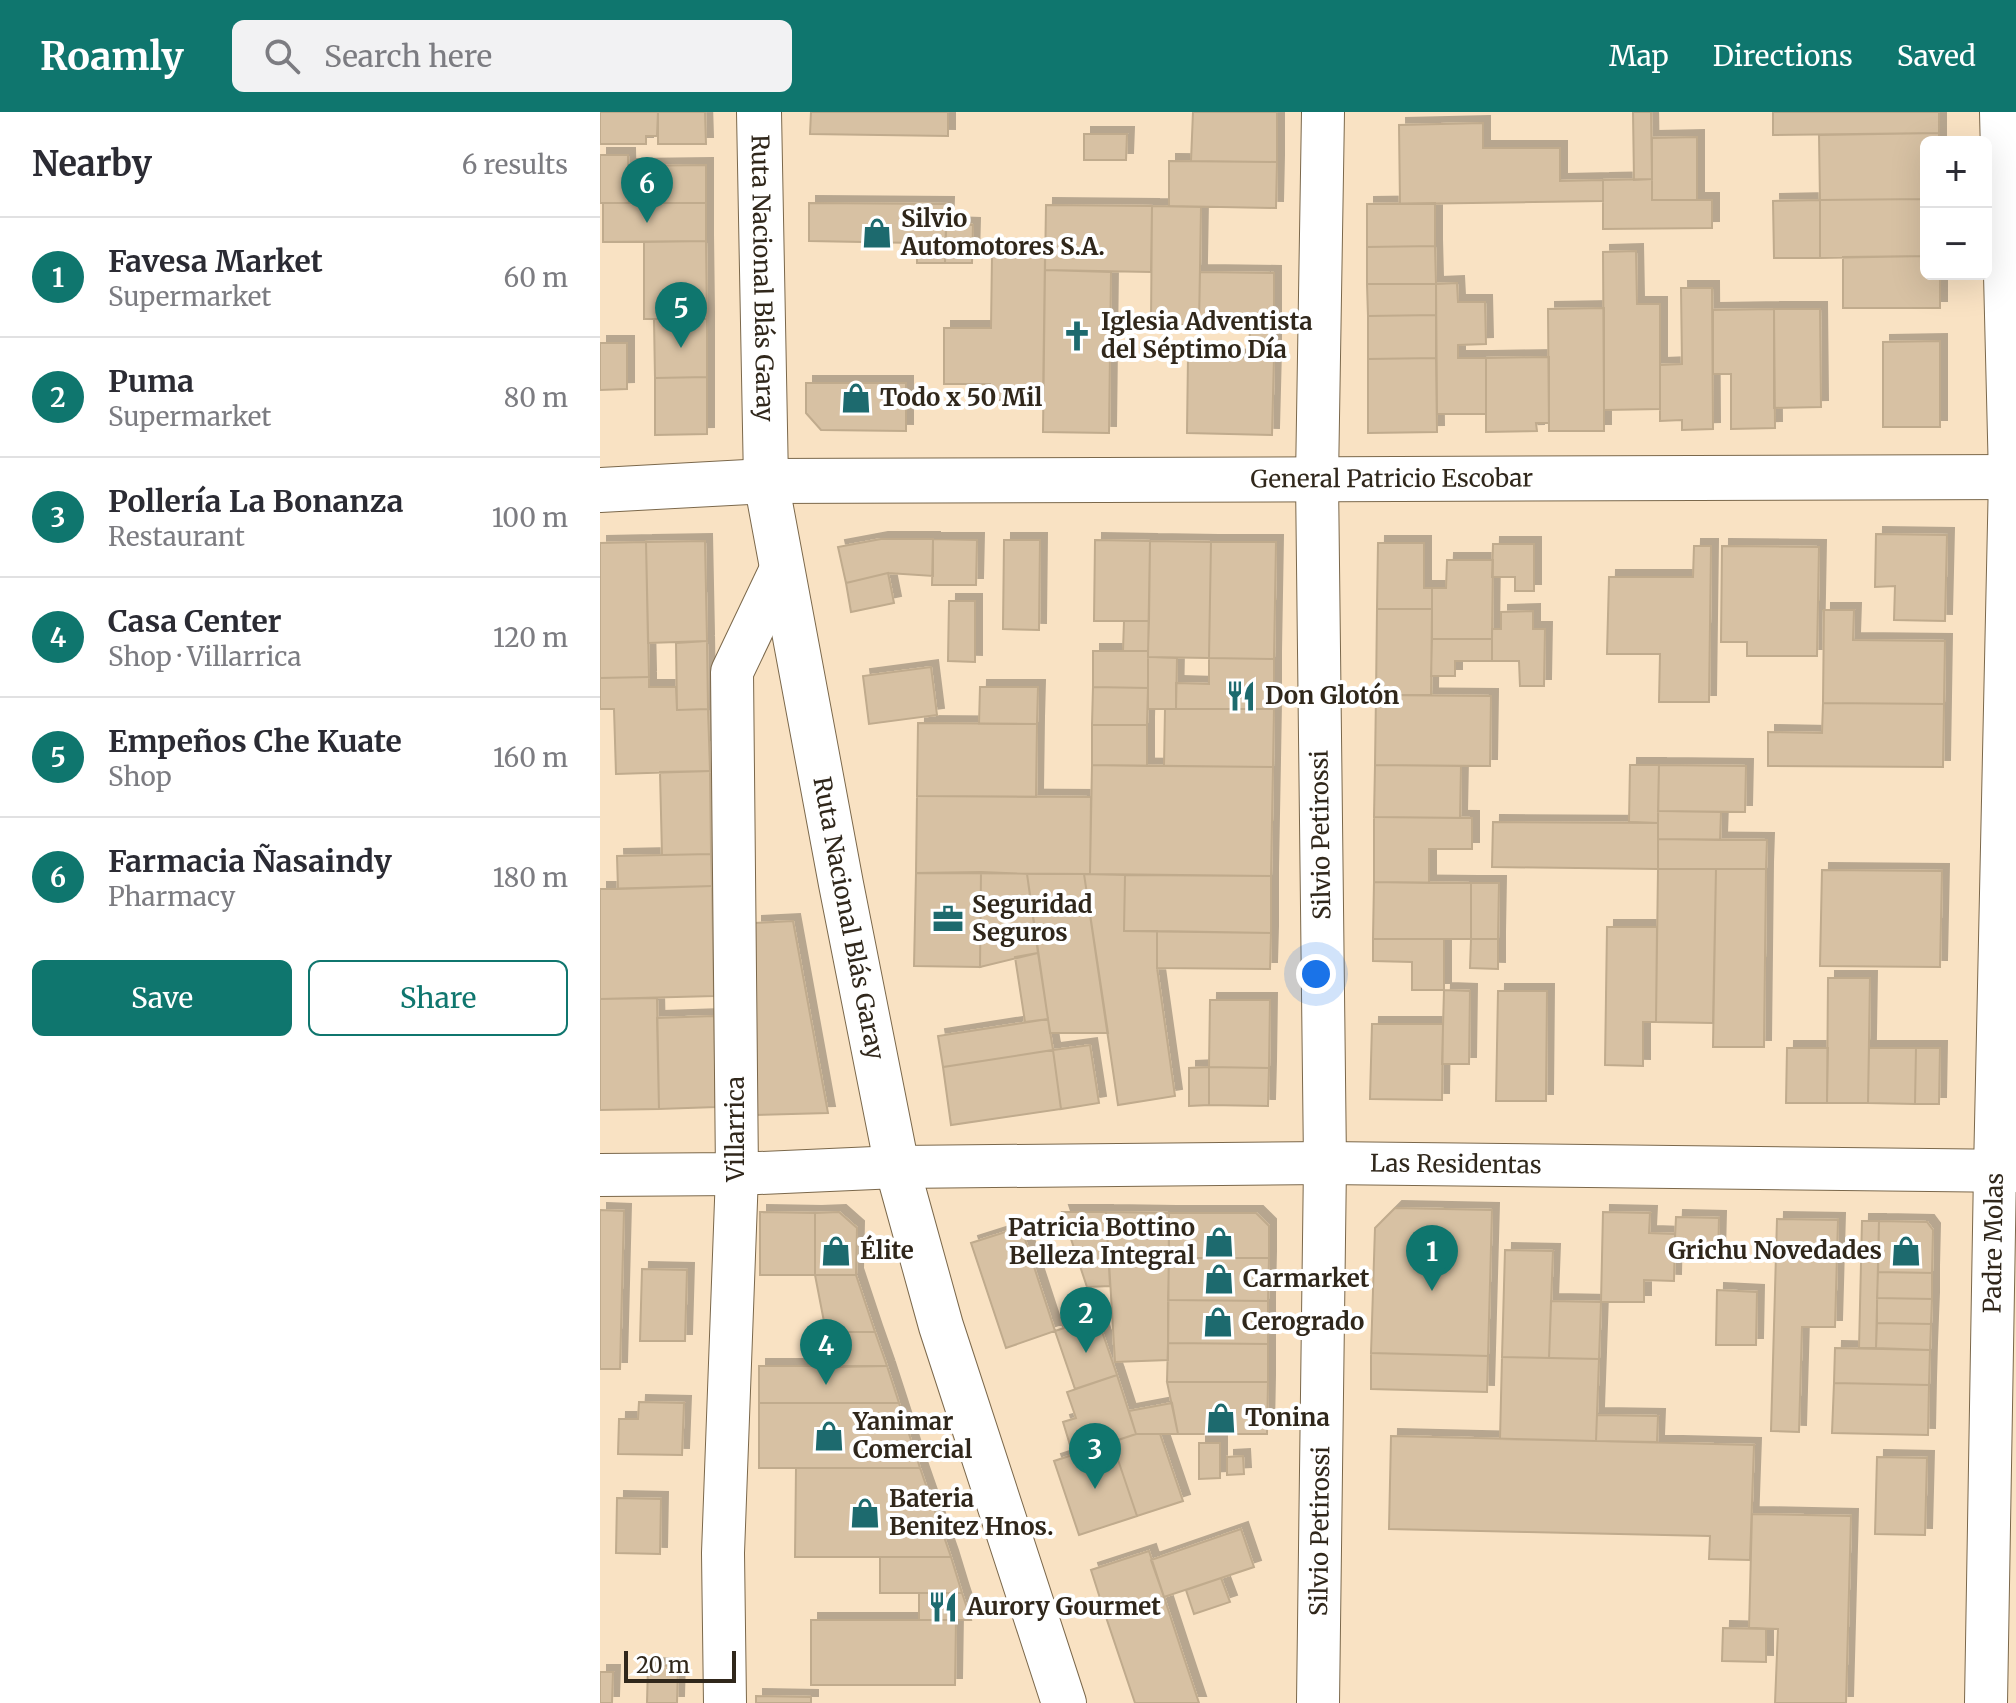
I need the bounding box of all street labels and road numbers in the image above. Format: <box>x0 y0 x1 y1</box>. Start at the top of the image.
street label: Ruta Nacional Blás Garay <box>744 134 781 422</box>
street label: General Patricio Escobar <box>1250 463 1533 494</box>
street label: Silvio Petirossi <box>1304 750 1337 920</box>
street label: Ruta Nacional Blás Garay <box>806 774 891 1062</box>
street label: Villarrica <box>720 1076 751 1183</box>
street label: Las Residentas <box>1370 1148 1542 1181</box>
street label: Padre Molas <box>1977 1172 2010 1314</box>
street label: Silvio Petirossi <box>1303 1446 1336 1616</box>

